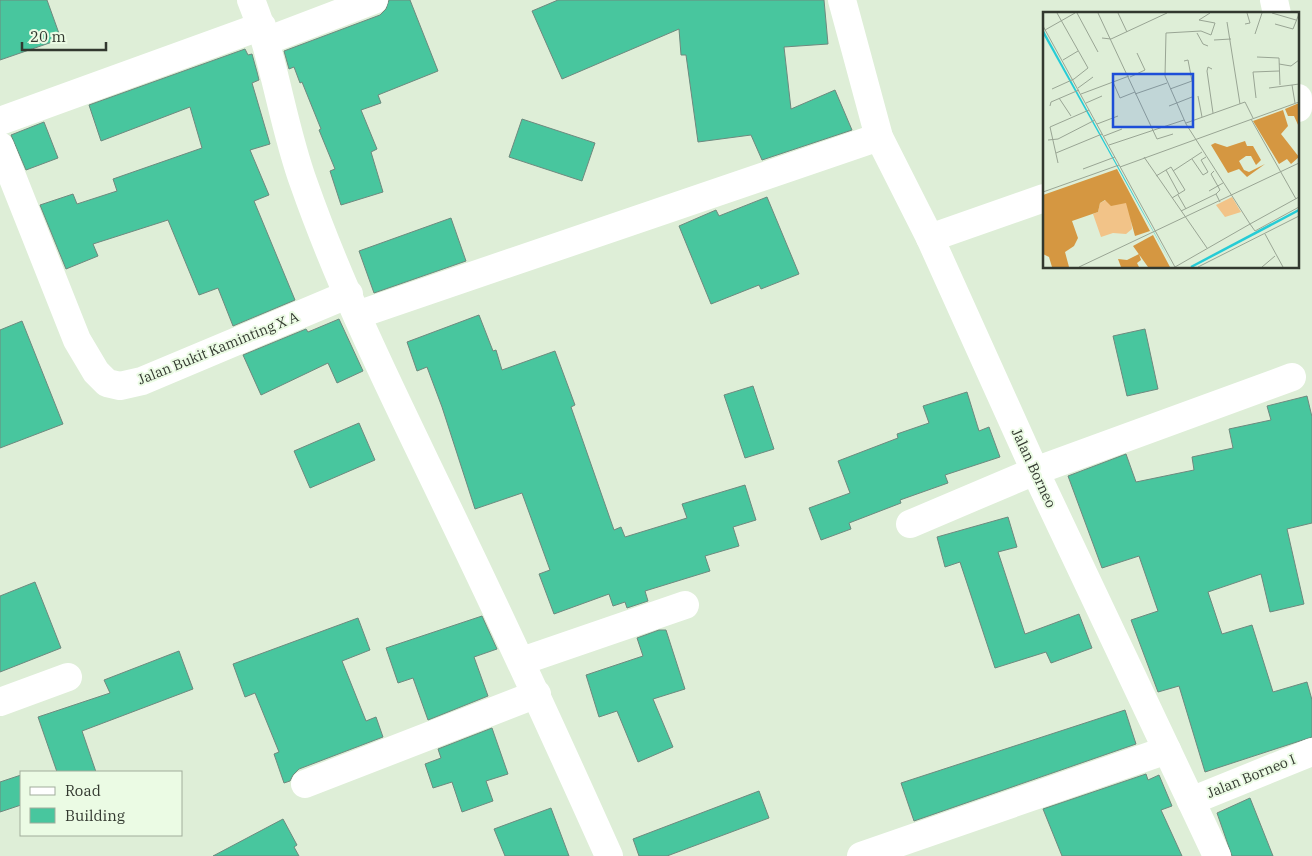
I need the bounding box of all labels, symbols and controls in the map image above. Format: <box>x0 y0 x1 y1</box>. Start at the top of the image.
inset map <box>1043 12 1300 269</box>
scale bar <box>22 20 106 52</box>
text: 20 m <box>30 27 66 46</box>
street label: Jalan Bukit Kaminting X A <box>135 307 302 389</box>
street label: Jalan Borneo <box>1008 425 1060 511</box>
street label: Jalan Borneo I <box>1204 750 1298 802</box>
legend <box>20 771 182 836</box>
text: Road <box>65 781 101 800</box>
text: Building <box>65 806 125 825</box>

